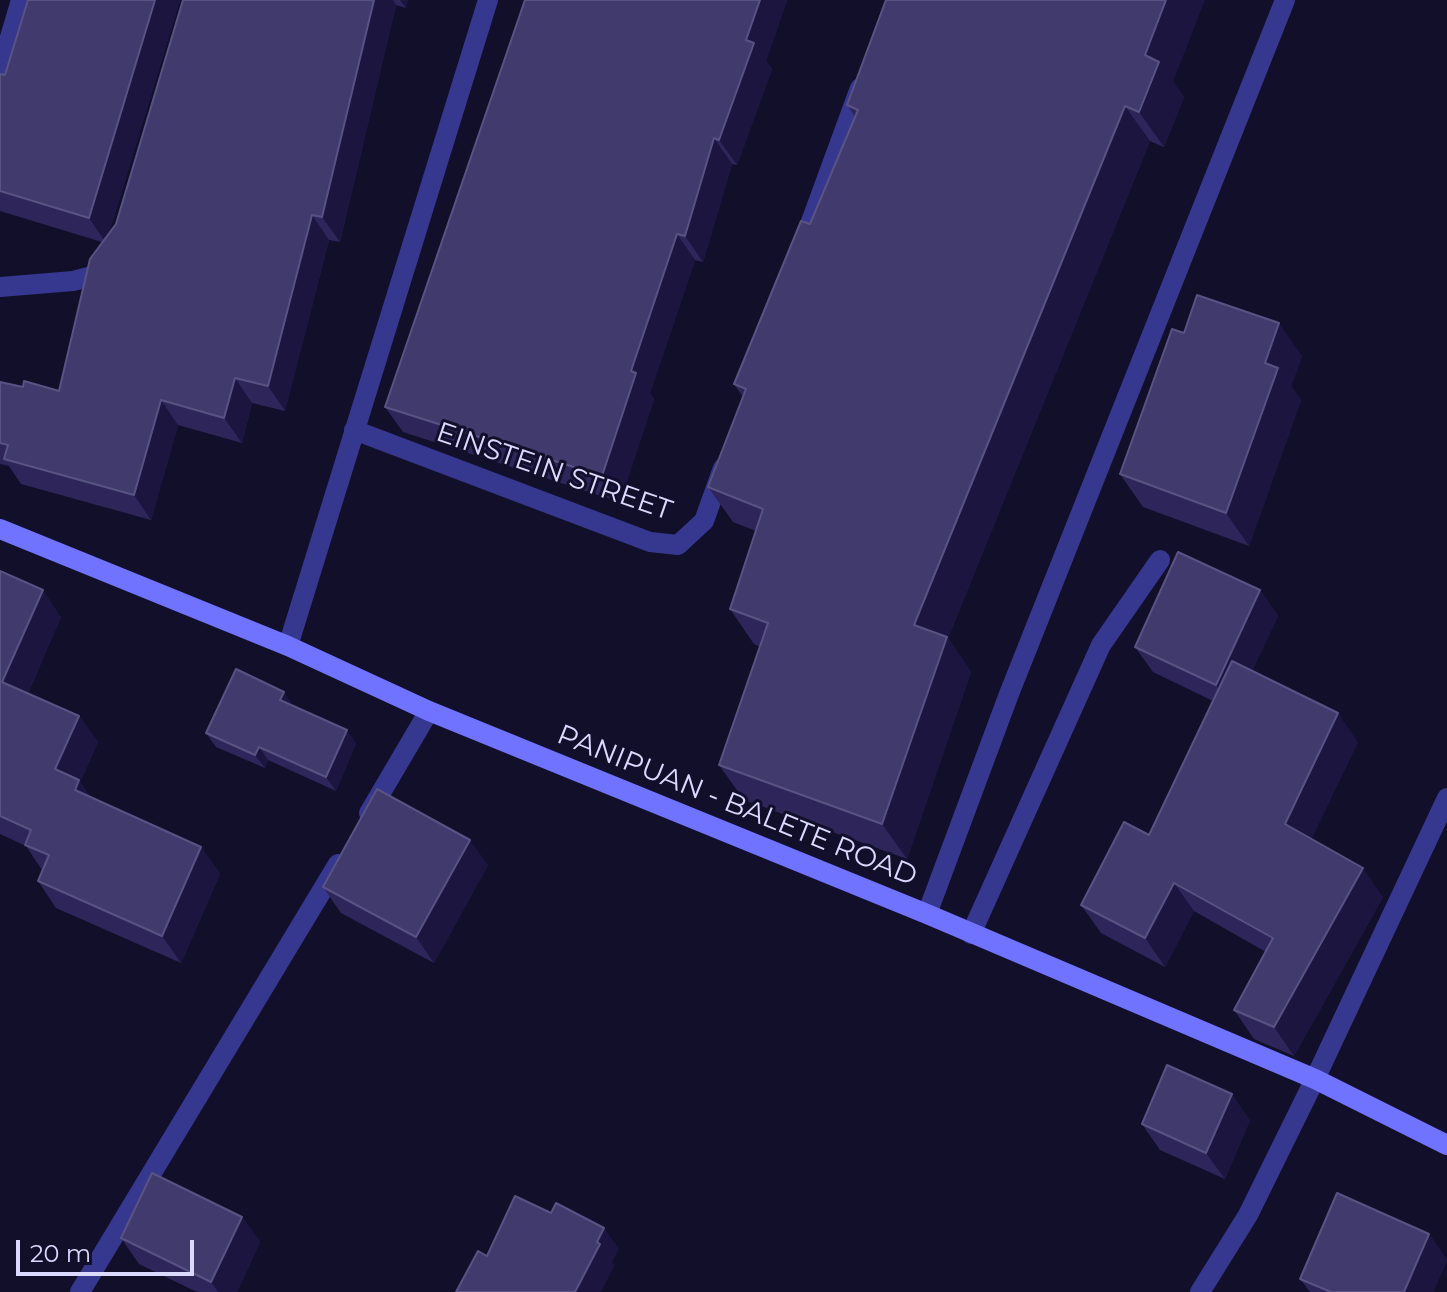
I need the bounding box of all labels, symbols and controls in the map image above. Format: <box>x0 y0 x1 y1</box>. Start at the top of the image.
street label: EINSTEIN STREET <box>432 416 676 528</box>
street label: PANIPUAN - BALETE ROAD <box>552 718 922 894</box>
scale bar <box>20 1224 198 1274</box>
text: 20 m <box>30 1239 91 1268</box>

